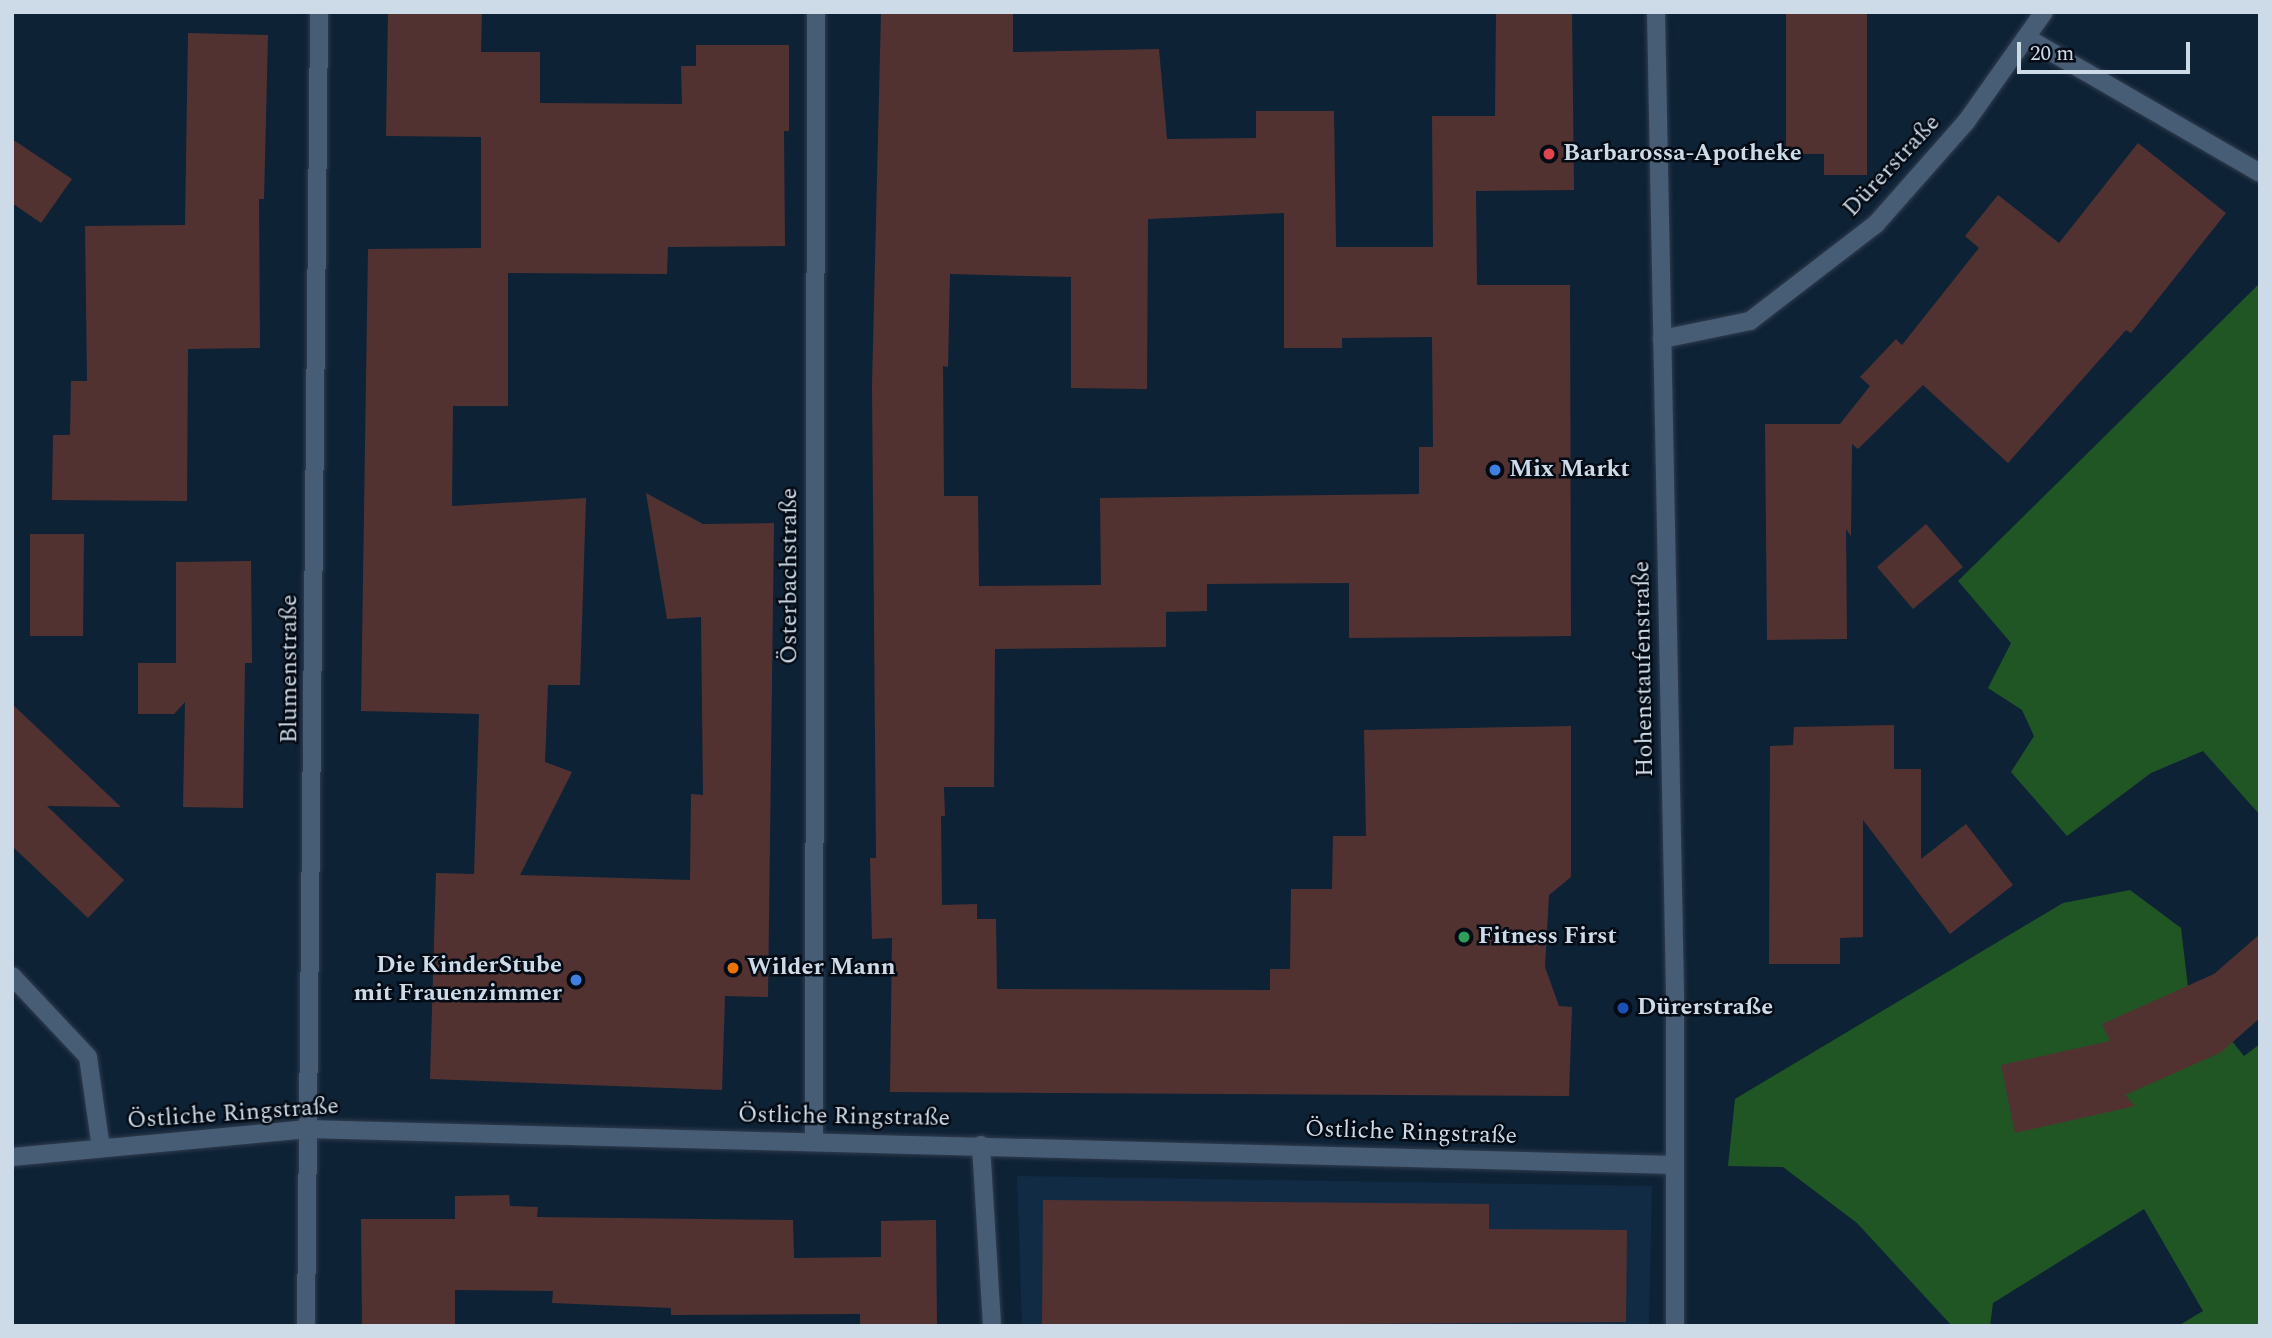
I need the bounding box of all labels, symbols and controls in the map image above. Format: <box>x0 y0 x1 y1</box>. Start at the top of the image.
scale bar <box>2020 28 2193 72</box>
text: 20 m <box>2030 38 2074 70</box>
street label: Dürerstraße <box>1837 109 1947 223</box>
place label: Barbarossa-Apotheke <box>1563 140 1802 168</box>
marker: Barbarossa-Apotheke <box>1541 146 1557 162</box>
place label: Mix Markt <box>1509 456 1630 484</box>
marker: Mix Markt <box>1487 462 1503 478</box>
street label: Österbachstraße <box>776 488 804 664</box>
street label: Hohenstaufenstraße <box>1628 561 1660 777</box>
street label: Blumenstraße <box>276 595 304 743</box>
place label: Fitness First <box>1478 923 1617 951</box>
marker: Fitness First <box>1456 929 1472 945</box>
place label: Die KinderStube mit Frauenzimmer <box>353 952 562 1008</box>
place label: Wilder Mann <box>747 954 896 982</box>
marker: Wilder Mann <box>725 960 741 976</box>
marker: Die KinderStube mit Frauenzimmer <box>568 972 584 988</box>
place label: Dürerstraße <box>1637 994 1773 1022</box>
marker: Dürerstraße <box>1615 1000 1631 1016</box>
street label: Östliche Ringstraße <box>126 1092 340 1136</box>
street label: Östliche Ringstraße <box>738 1101 950 1133</box>
street label: Östliche Ringstraße <box>1304 1115 1518 1151</box>

